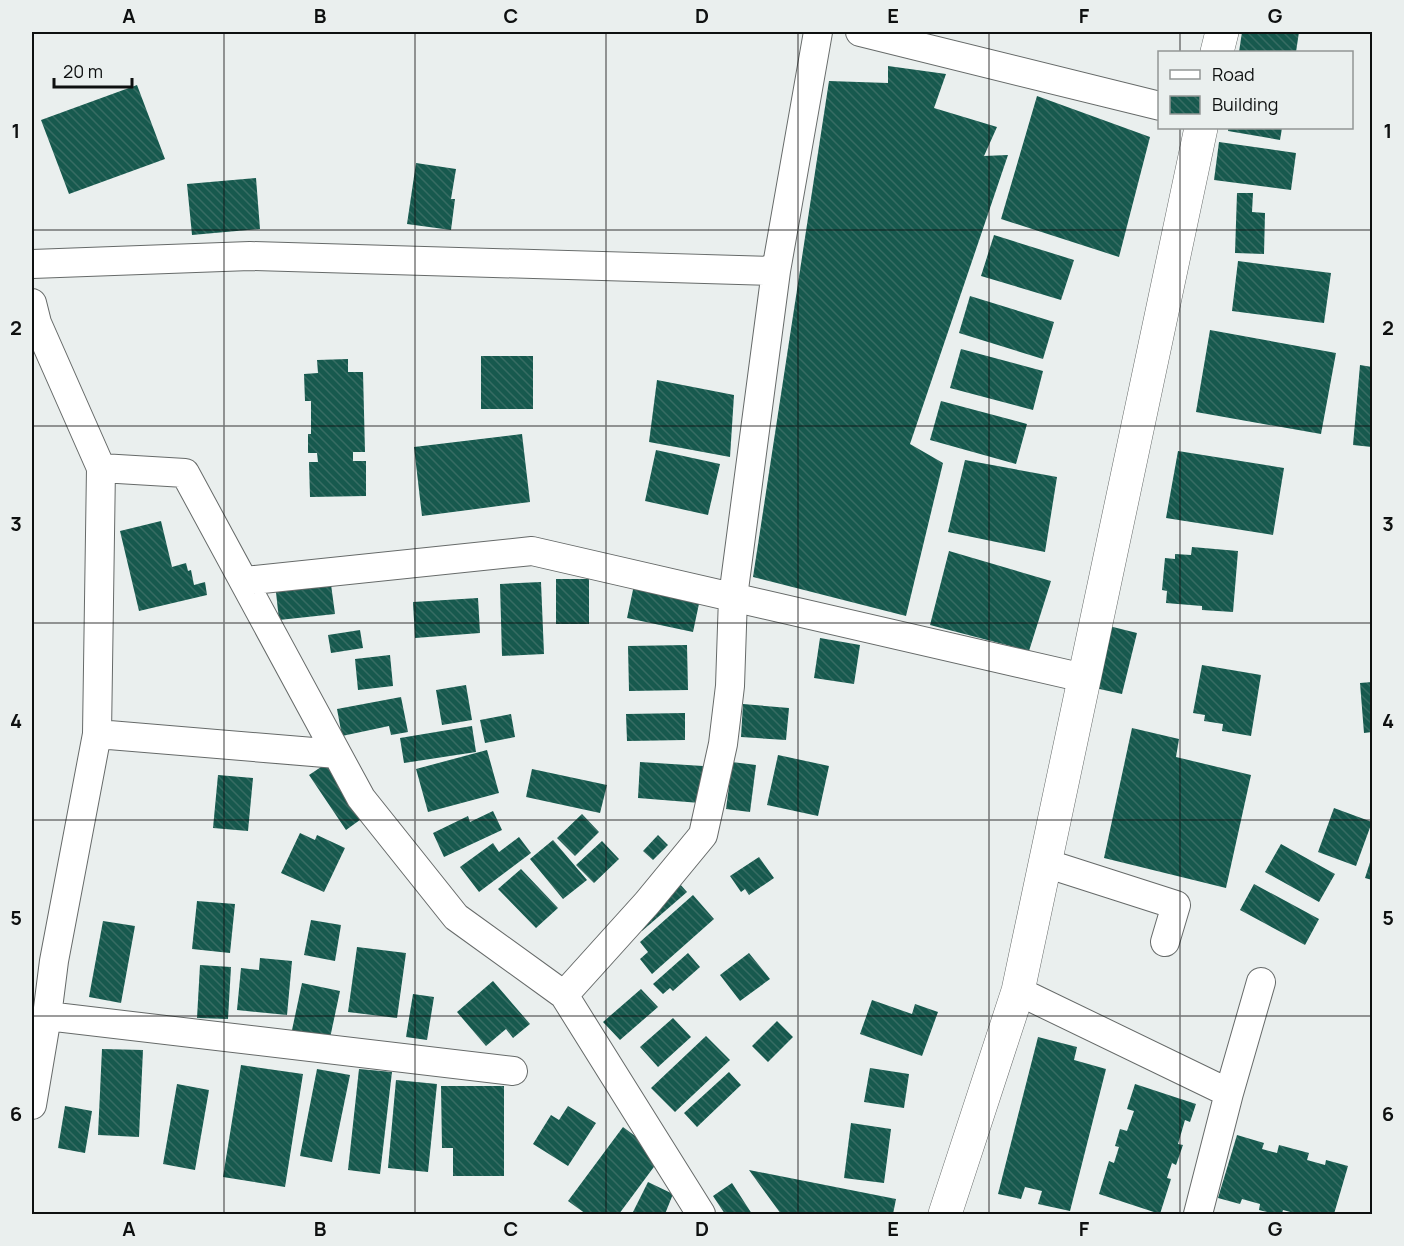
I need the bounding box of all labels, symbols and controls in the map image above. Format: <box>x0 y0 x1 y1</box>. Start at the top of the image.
text: A <box>122 2 136 29</box>
text: B <box>314 2 327 29</box>
text: C <box>504 2 518 29</box>
text: D <box>695 2 709 29</box>
text: E <box>887 2 899 29</box>
text: F <box>1079 2 1090 29</box>
text: G <box>1268 2 1283 29</box>
scale bar <box>54 51 132 89</box>
legend <box>1158 51 1353 129</box>
text: 20 m <box>63 59 103 83</box>
text: Road <box>1212 62 1255 86</box>
text: Building <box>1212 92 1278 116</box>
text: 1 <box>12 117 20 144</box>
text: 1 <box>1384 117 1392 144</box>
text: 2 <box>10 314 22 341</box>
text: 2 <box>1382 314 1394 341</box>
text: 3 <box>10 510 22 537</box>
text: 3 <box>1382 510 1394 537</box>
text: 4 <box>10 707 22 734</box>
text: 4 <box>1382 707 1394 734</box>
text: 5 <box>10 904 22 931</box>
text: 5 <box>1382 904 1394 931</box>
text: 6 <box>10 1100 22 1127</box>
text: 6 <box>1382 1100 1394 1127</box>
text: A <box>122 1215 136 1242</box>
text: B <box>314 1215 327 1242</box>
text: C <box>504 1215 518 1242</box>
text: D <box>695 1215 709 1242</box>
text: E <box>887 1215 899 1242</box>
text: F <box>1079 1215 1090 1242</box>
text: G <box>1268 1215 1283 1242</box>

